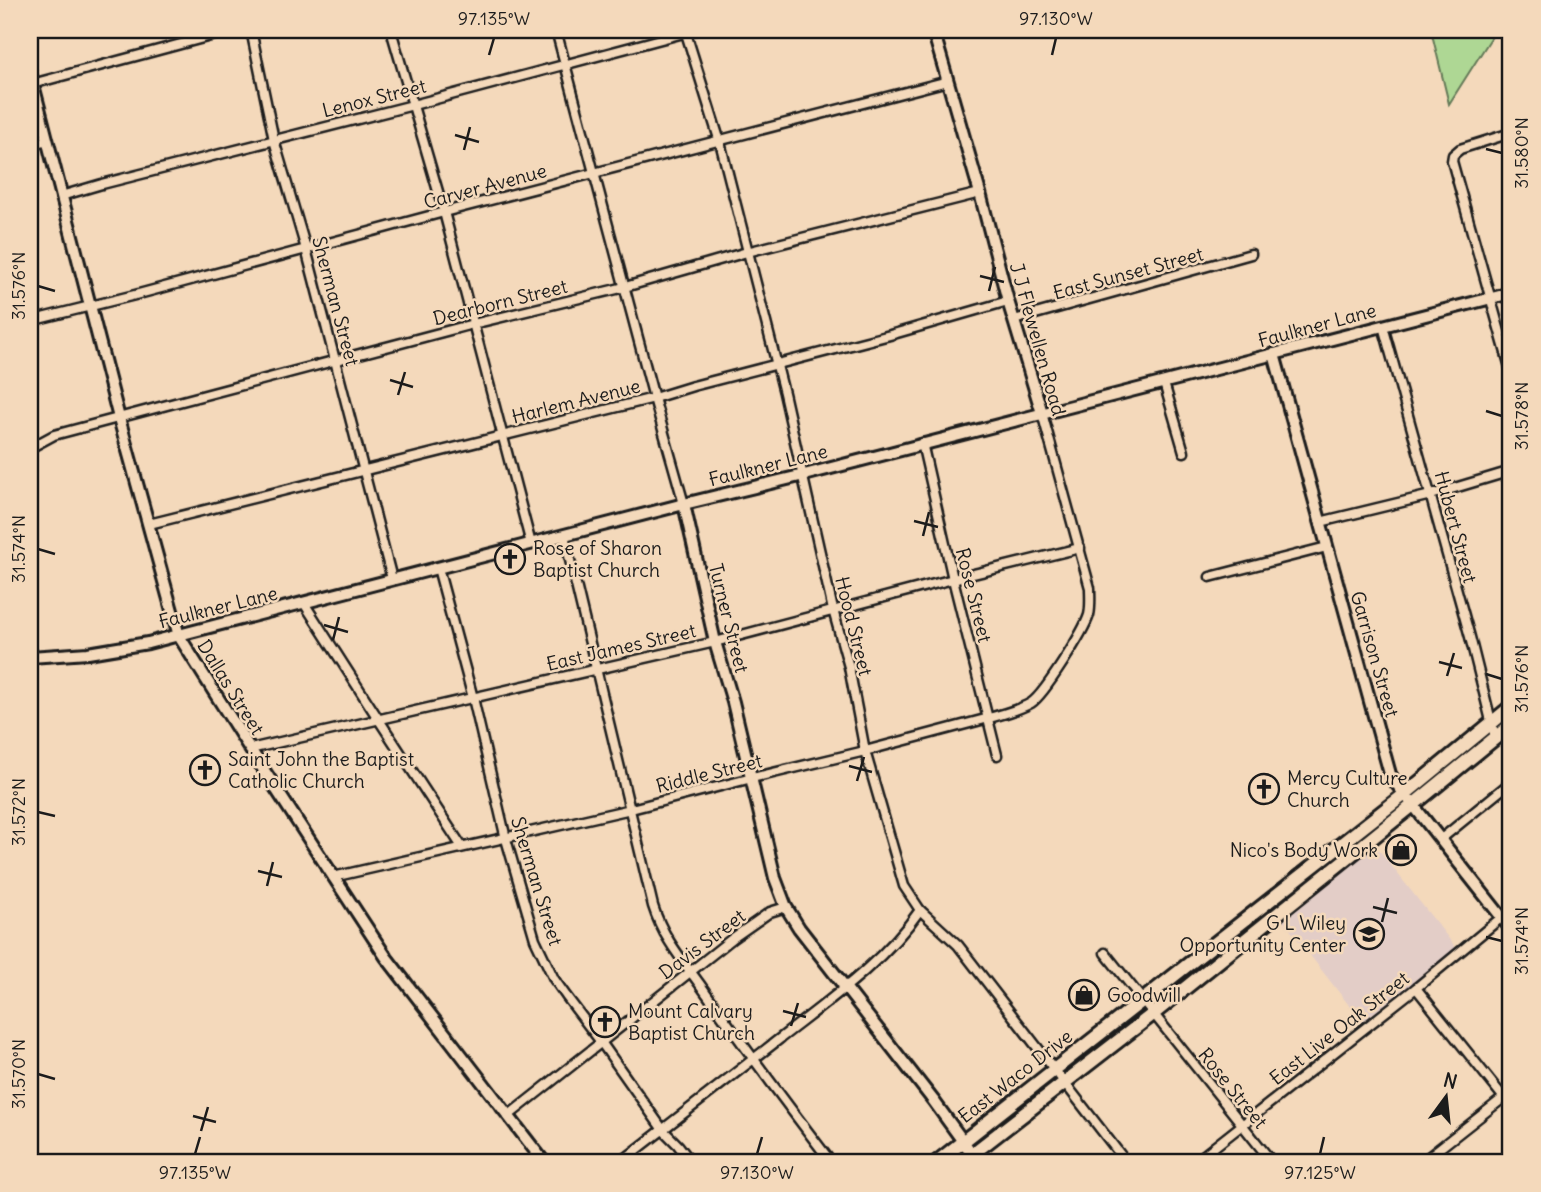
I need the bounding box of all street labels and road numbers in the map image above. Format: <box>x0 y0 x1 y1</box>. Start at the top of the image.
street label: Lenox Street <box>320 74 428 122</box>
street label: Carver Avenue <box>421 158 549 214</box>
street label: Sherman Street <box>307 234 365 368</box>
street label: East Sunset Street <box>1050 241 1206 305</box>
street label: J J Flewellen Road <box>1005 260 1071 418</box>
street label: Dearborn Street <box>430 274 570 330</box>
street label: Faulkner Lane <box>1255 298 1379 352</box>
street label: Harlem Avenue <box>509 373 643 429</box>
street label: Faulkner Lane <box>706 439 830 491</box>
street label: Hubert Street <box>1430 468 1482 586</box>
street label: Rose Street <box>951 545 997 645</box>
street label: Turner Street <box>704 561 754 675</box>
street label: Hood Street <box>830 574 878 678</box>
street label: Faulkner Lane <box>156 581 280 633</box>
street label: Garrison Street <box>1346 588 1404 720</box>
street label: East James Street <box>544 618 698 676</box>
street label: Dallas Street <box>192 635 270 739</box>
street label: Riddle Street <box>653 748 765 798</box>
street label: Sherman Street <box>506 814 568 948</box>
street label: Davis Street <box>654 904 750 984</box>
street label: East Live Oak Street <box>1264 966 1414 1090</box>
street label: East Waco Drive <box>953 1024 1077 1128</box>
street label: Rose Street <box>1193 1043 1273 1133</box>

